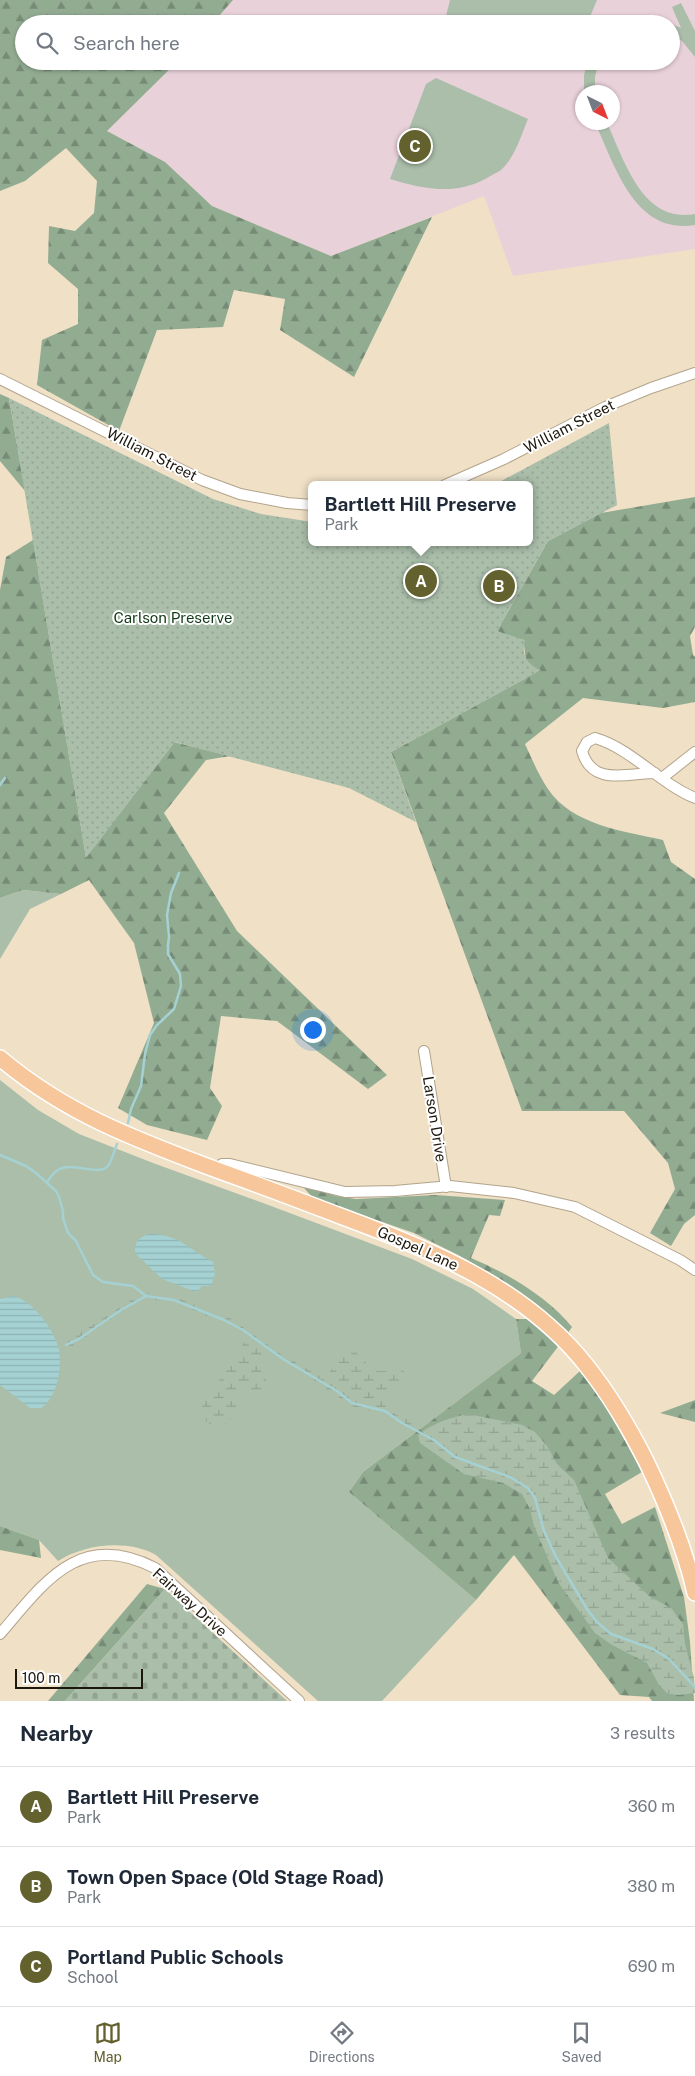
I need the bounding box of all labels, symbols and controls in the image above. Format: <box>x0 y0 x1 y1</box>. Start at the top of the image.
search box <box>15 15 680 70</box>
icon: search <box>33 29 61 57</box>
text: Search here <box>73 32 180 54</box>
north arrow <box>575 85 620 130</box>
pin: C <box>399 127 431 165</box>
street label: William Street <box>521 396 617 456</box>
street label: William Street <box>104 424 200 484</box>
popup <box>308 481 533 546</box>
text: Bartlett Hill Preserve <box>324 493 517 515</box>
text: Park <box>324 515 359 534</box>
pin: A <box>405 562 437 600</box>
pin: B <box>483 567 515 605</box>
park label: Carlson Preserve <box>114 609 232 626</box>
your location <box>300 1017 326 1043</box>
street label: Larson Drive <box>420 1075 450 1163</box>
street label: Gospel Lane <box>375 1223 461 1273</box>
street label: Fairway Drive <box>149 1564 231 1640</box>
scale bar <box>15 1666 142 1689</box>
text: 100 m <box>22 1670 60 1686</box>
text: Nearby <box>20 1721 93 1746</box>
text: 3 results <box>610 1724 675 1743</box>
text: Bartlett Hill Preserve <box>67 1786 259 1808</box>
text: A <box>30 1797 42 1816</box>
text: 360 m <box>628 1797 675 1816</box>
text: Park <box>67 1808 101 1827</box>
text: Town Open Space (Old Stage Road) <box>67 1866 385 1888</box>
text: B <box>31 1877 41 1896</box>
text: 380 m <box>627 1877 675 1896</box>
text: Park <box>67 1888 101 1907</box>
text: Portland Public Schools <box>67 1946 283 1968</box>
text: C <box>30 1957 42 1976</box>
text: 690 m <box>628 1957 675 1976</box>
text: School <box>67 1968 118 1987</box>
tab: Map <box>93 2019 122 2065</box>
tab: Directions <box>309 2019 375 2065</box>
tab: Saved <box>561 2019 602 2065</box>

